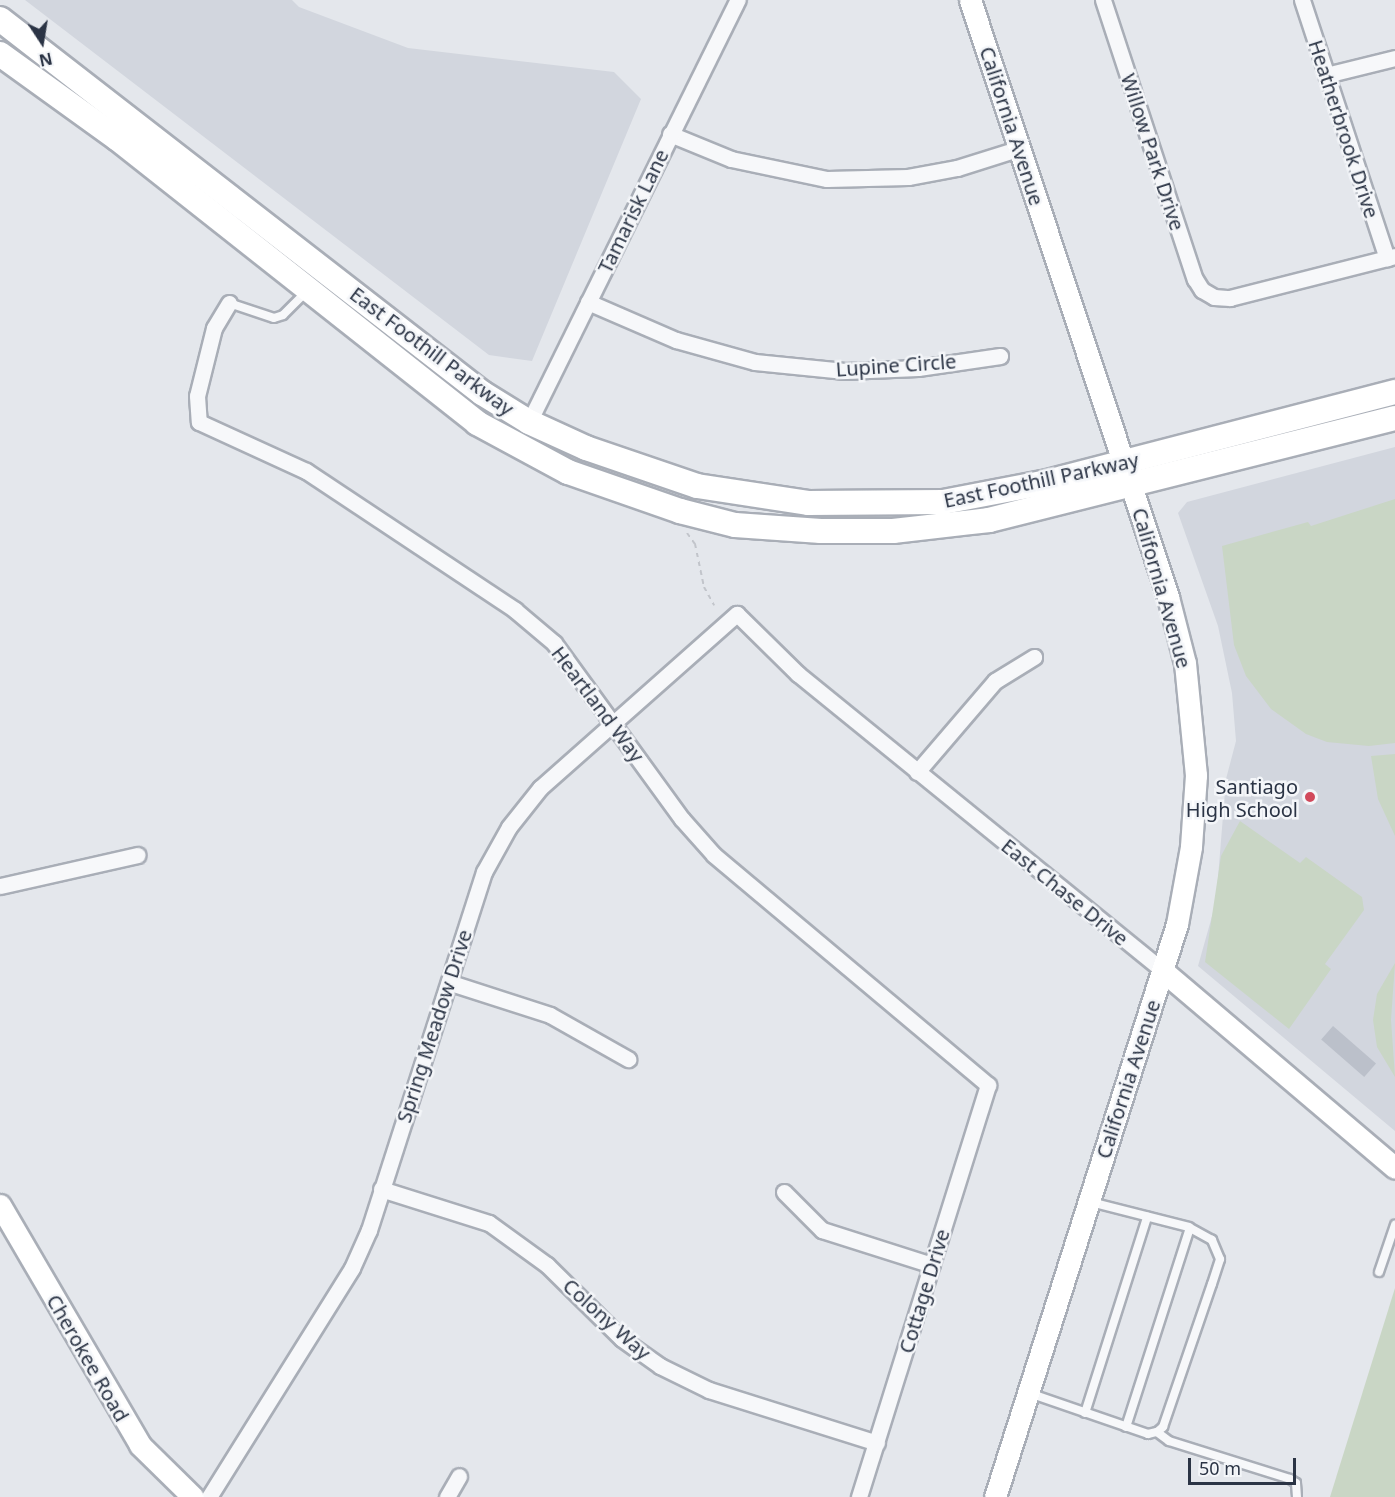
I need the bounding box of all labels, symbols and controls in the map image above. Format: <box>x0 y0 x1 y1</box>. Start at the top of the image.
north arrow <box>12 12 72 72</box>
street label: Heatherbrook Drive <box>1304 37 1384 221</box>
street label: California Avenue <box>975 44 1049 208</box>
text: N <box>37 47 54 72</box>
street label: Willow Park Drive <box>1116 70 1190 234</box>
street label: Tamarisk Lane <box>593 145 673 277</box>
street label: East Foothill Parkway <box>345 282 519 420</box>
street label: Lupine Circle <box>835 349 957 381</box>
street label: East Foothill Parkway <box>941 448 1141 512</box>
street label: California Avenue <box>1128 505 1196 671</box>
street label: Heartland Way <box>547 641 649 767</box>
place label: Santiago High School <box>1186 774 1298 821</box>
marker: Santiago High School <box>1303 790 1317 804</box>
street label: East Chase Drive <box>997 834 1133 950</box>
street label: Spring Meadow Drive <box>391 926 477 1126</box>
street label: California Avenue <box>1091 997 1165 1161</box>
street label: Cottage Drive <box>894 1226 954 1356</box>
street label: Colony Way <box>558 1273 656 1365</box>
street label: Cherokee Road <box>42 1290 134 1426</box>
scale bar <box>1191 1446 1299 1484</box>
text: 50 m <box>1199 1456 1241 1480</box>

